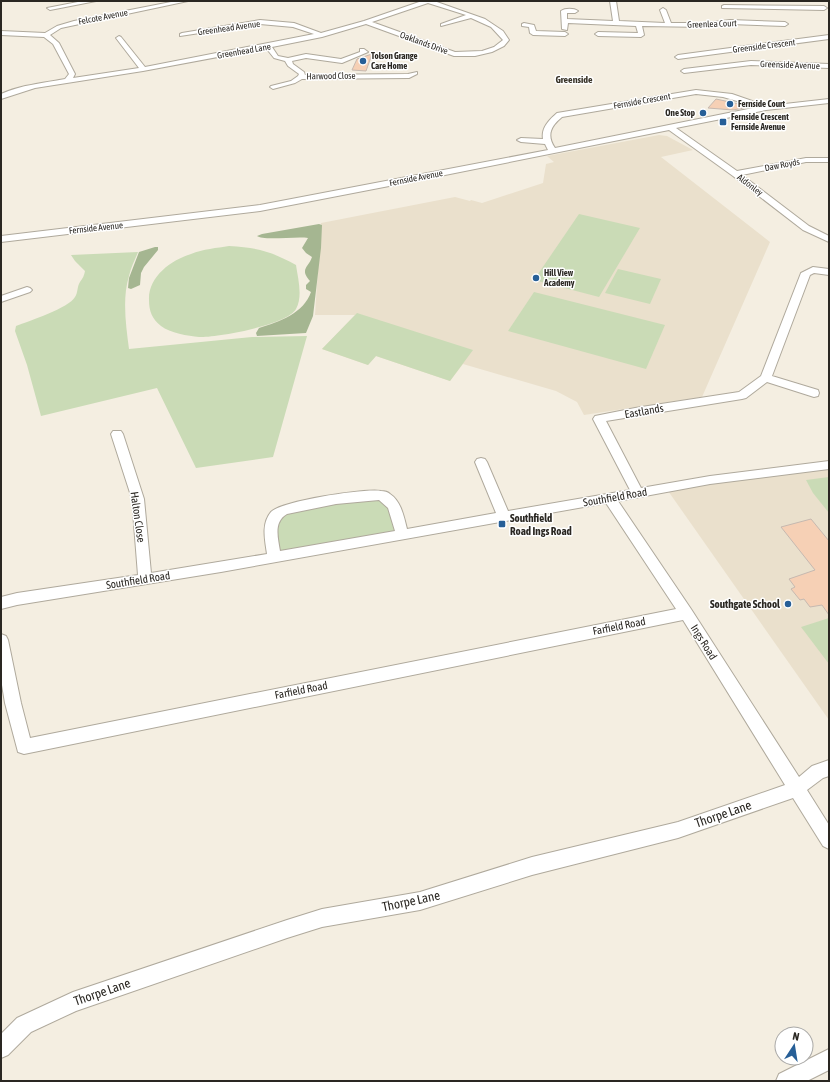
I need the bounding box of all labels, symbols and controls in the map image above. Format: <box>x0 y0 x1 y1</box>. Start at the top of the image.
street label: Felcote Avenue <box>77 7 129 27</box>
street label: Greenlea Court <box>687 18 737 30</box>
street label: Greenhead Avenue <box>197 19 261 37</box>
street label: Oaklands Drive <box>399 30 449 56</box>
street label: Greenside Crescent <box>732 37 796 55</box>
street label: Greenhead Lane <box>216 41 272 61</box>
place label: Tolson Grange Care Home <box>371 51 418 71</box>
marker: Tolson Grange Care Home <box>358 56 368 66</box>
street label: Greenside Avenue <box>760 59 820 71</box>
street label: Harwood Close <box>306 71 356 81</box>
district label: Greenside <box>555 74 593 85</box>
street label: Fernside Crescent <box>613 91 672 111</box>
marker: Fernside Court <box>725 99 735 109</box>
place label: Fernside Court <box>738 99 786 109</box>
place label: One Stop <box>665 108 695 118</box>
marker: One Stop <box>698 108 708 118</box>
place label: Fernside Crescent Fernside Avenue <box>731 112 789 132</box>
marker: Fernside Crescent Fernside Avenue <box>718 117 728 127</box>
street label: Daw Royds <box>764 157 800 173</box>
street label: Fernside Avenue <box>388 168 444 188</box>
street label: Aldonley <box>735 172 765 198</box>
street label: Fernside Avenue <box>68 220 124 236</box>
place label: Hill View Academy <box>543 268 575 288</box>
marker: Hill View Academy <box>531 273 541 283</box>
street label: Eastlands <box>624 402 665 420</box>
street label: Southfield Road <box>582 485 648 509</box>
street label: Halton Close <box>128 491 148 543</box>
place label: Southfield Road Ings Road <box>510 512 572 537</box>
marker: Southfield Road Ings Road <box>497 519 507 529</box>
street label: Southfield Road <box>105 569 171 591</box>
place label: Southgate School <box>710 598 781 610</box>
marker: Southgate School <box>783 599 793 609</box>
street label: Farfield Road <box>592 615 646 637</box>
street label: Ings Road <box>689 622 719 662</box>
street label: Farfield Road <box>274 679 328 701</box>
street label: Thorpe Lane <box>693 797 753 831</box>
street label: Thorpe Lane <box>381 888 441 914</box>
street label: Thorpe Lane <box>72 975 132 1009</box>
north arrow <box>774 1026 814 1066</box>
text: N <box>792 1030 801 1043</box>

